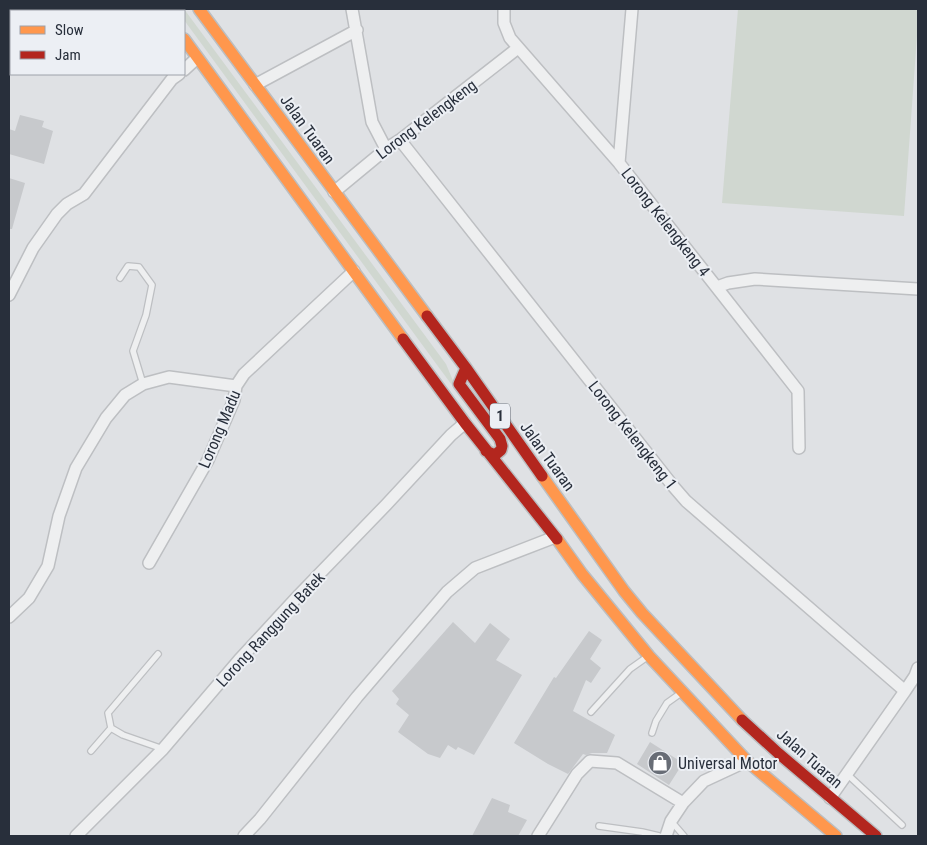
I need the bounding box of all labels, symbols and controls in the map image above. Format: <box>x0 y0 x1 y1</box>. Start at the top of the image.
legend <box>10 10 185 75</box>
text: Slow <box>55 21 84 39</box>
text: Jam <box>55 46 81 64</box>
street label: Lorong Kelengkeng <box>372 75 480 163</box>
street label: Jalan Tuaran <box>276 91 339 168</box>
street label: Lorong Kelengkeng 4 <box>617 164 714 280</box>
street label: Lorong Kelengkeng 1 <box>584 377 681 493</box>
street label: Lorong Madu <box>194 387 244 471</box>
road number: 1 <box>490 404 510 428</box>
street label: Jalan Tuaran <box>516 418 579 495</box>
street label: Lorong Ranggung Batek <box>212 567 329 691</box>
street label: Jalan Tuaran <box>773 725 846 792</box>
shop icon: Universal Motor <box>647 750 673 776</box>
place label: Universal Motor <box>678 754 778 773</box>

